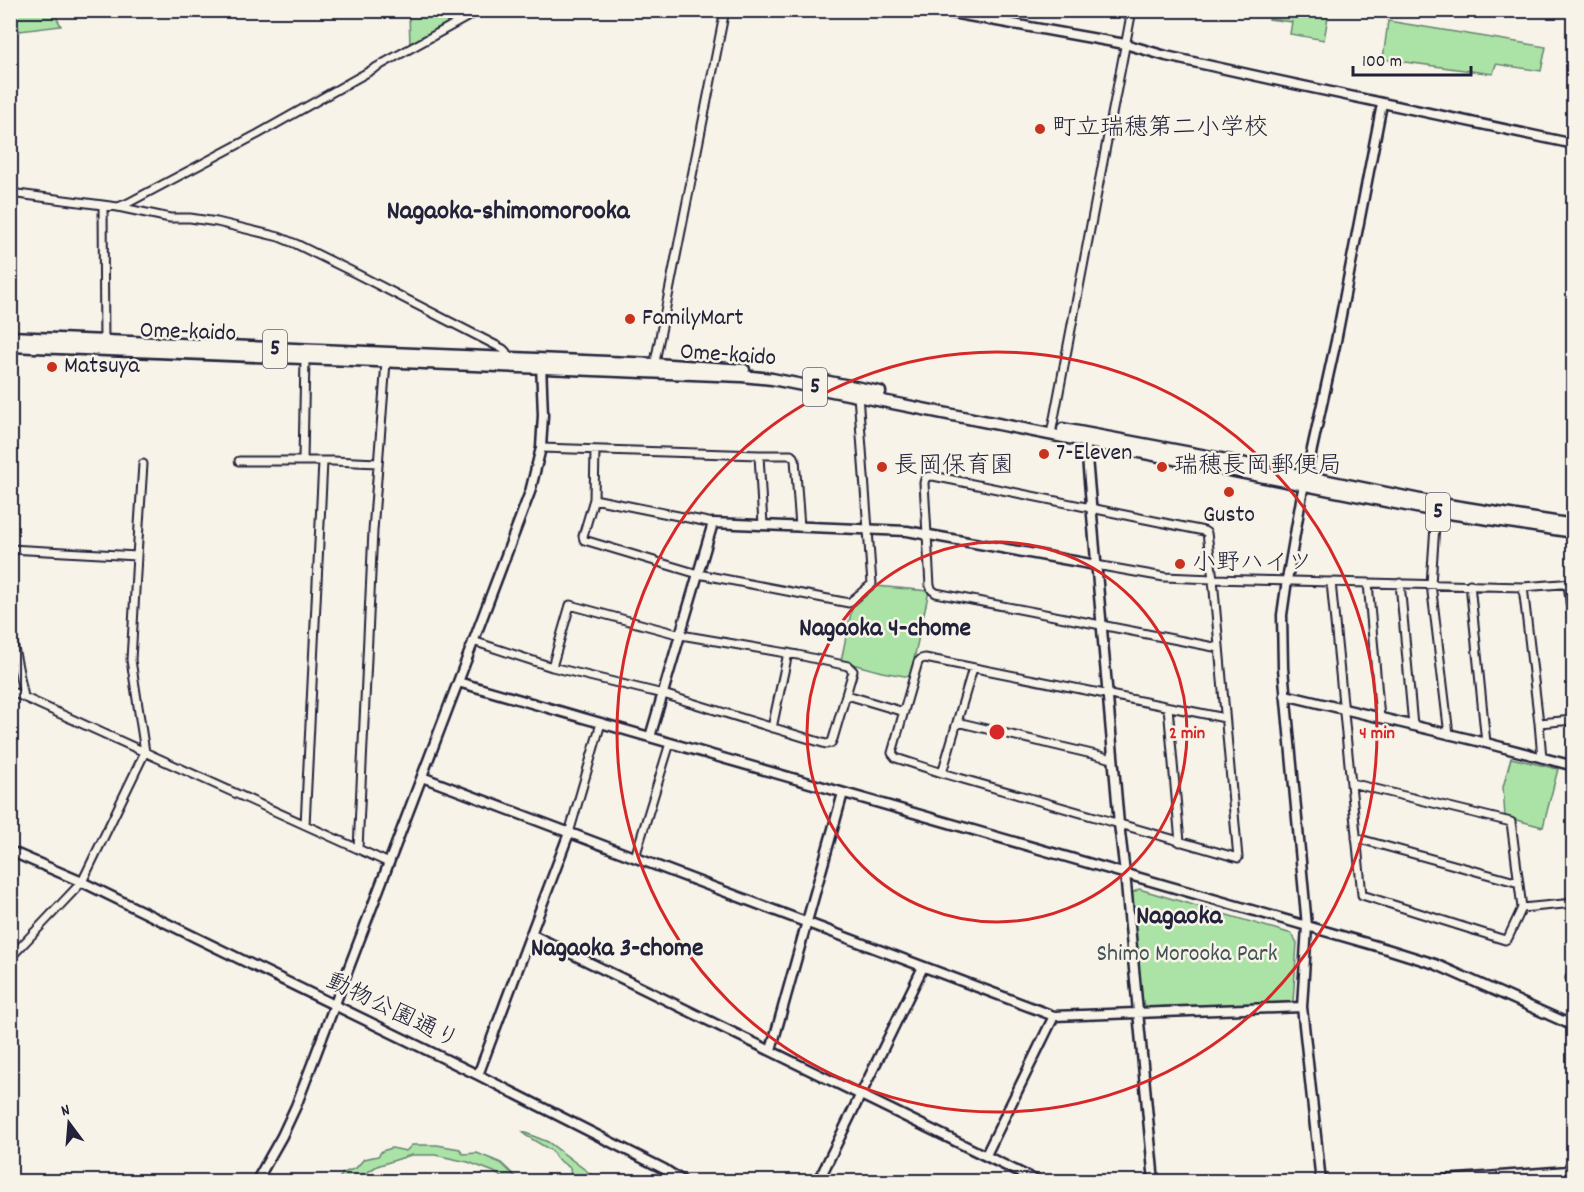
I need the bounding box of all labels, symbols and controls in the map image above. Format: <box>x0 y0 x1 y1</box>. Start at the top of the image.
scale bar <box>1353 39 1472 77</box>
text: 100 m <box>1362 50 1402 75</box>
place label: 町立瑞穂第二小学校 <box>1052 112 1268 146</box>
marker: 町立瑞穂第二小学校 <box>1033 122 1047 136</box>
district label: Nagaoka-shimomorooka <box>386 193 631 232</box>
place label: FamilyMart <box>642 302 743 336</box>
marker: FamilyMart <box>623 312 637 326</box>
street label: Ome-kaido <box>139 314 237 352</box>
road number: 5 <box>263 330 287 368</box>
street label: Ome-kaido <box>679 336 777 376</box>
place label: Matsuya <box>64 350 140 384</box>
marker: Matsuya <box>45 360 59 374</box>
road number: 5 <box>803 368 827 406</box>
place label: 7-Eleven <box>1056 437 1132 471</box>
marker: 7-Eleven <box>1037 447 1051 461</box>
place label: 長岡保育園 <box>894 450 1014 484</box>
place label: 瑞穂長岡郵便局 <box>1174 450 1342 484</box>
marker: 長岡保育園 <box>875 460 889 474</box>
marker: 瑞穂長岡郵便局 <box>1155 460 1169 474</box>
marker: Gusto <box>1222 485 1236 499</box>
road number: 5 <box>1426 493 1450 531</box>
place label: Gusto <box>1203 499 1255 533</box>
place label: 小野ハイツ <box>1192 547 1312 581</box>
marker: 小野ハイツ <box>1173 557 1187 571</box>
district label: Nagaoka 4-chome <box>799 611 971 648</box>
centre of rings <box>987 722 1007 742</box>
text: 2 min <box>1169 722 1205 747</box>
text: 4 min <box>1359 722 1395 747</box>
district label: Nagaoka <box>1136 898 1223 937</box>
district label: Nagaoka 3-chome <box>531 931 703 968</box>
park label: Shimo Morooka Park <box>1096 938 1278 972</box>
street label: 動物公園通り <box>320 965 464 1059</box>
north arrow <box>39 1093 99 1153</box>
text: N <box>59 1099 73 1123</box>

